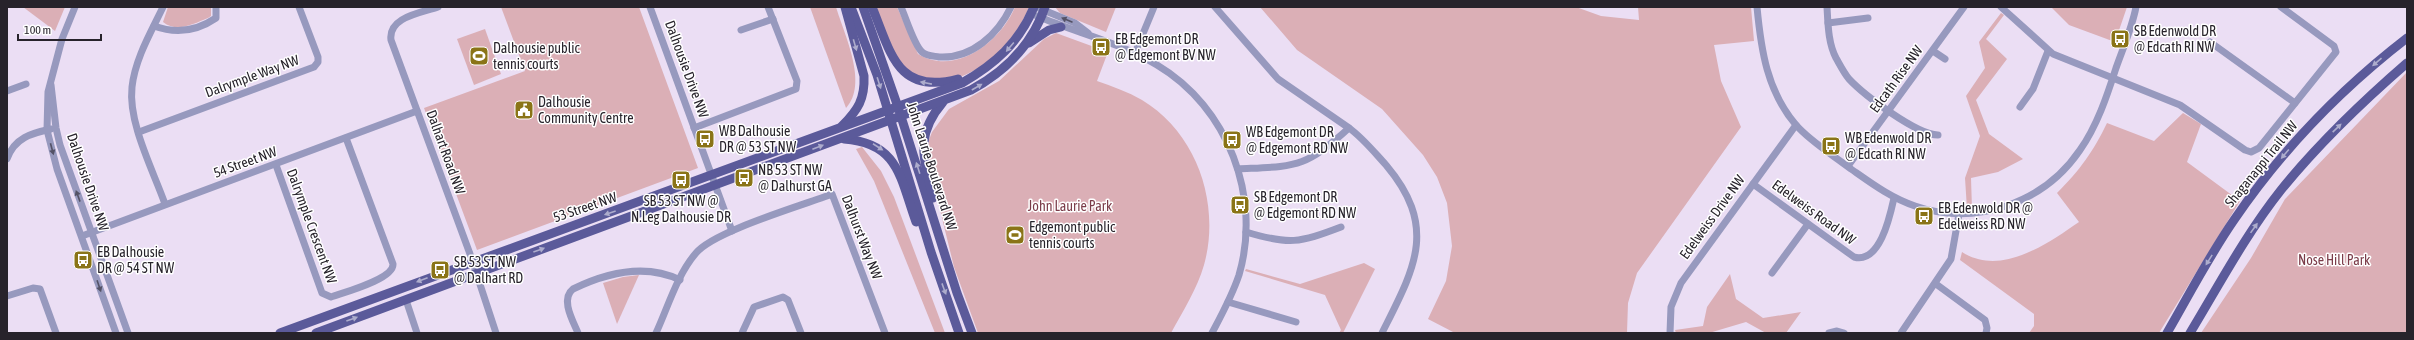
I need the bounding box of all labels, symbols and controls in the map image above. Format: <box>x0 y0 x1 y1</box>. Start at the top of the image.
scale bar <box>18 16 101 42</box>
one-way arrow <box>1062 17 1073 23</box>
street label: Dalhousie Drive NW <box>662 18 712 121</box>
text: 100 m <box>24 23 51 37</box>
place label: SB Edenwold DR @ Edcath RI NW <box>2134 23 2216 55</box>
bus stop icon: SB Edenwold DR @ Edcath RI NW <box>2109 28 2131 50</box>
place label: EB Edgemont DR @ Edgemont BV NW <box>1115 31 1217 63</box>
bus stop icon: EB Edgemont DR @ Edgemont BV NW <box>1090 36 1112 58</box>
one-way arrow <box>853 38 859 51</box>
place label: Dalhousie public tennis courts <box>493 40 581 72</box>
one-way arrow <box>1006 41 1015 52</box>
street label: Edcath Rise NW <box>1866 42 1926 116</box>
sports icon: Dalhousie public tennis courts <box>468 45 490 67</box>
street label: Dalrymple Way NW <box>203 51 302 100</box>
one-way arrow <box>2372 58 2382 67</box>
one-way arrow <box>877 77 883 89</box>
one-way arrow <box>919 79 932 85</box>
one-way arrow <box>971 83 983 90</box>
place label: Dalhousie Community Centre <box>538 94 634 126</box>
public building icon: Dalhousie Community Centre <box>513 99 535 121</box>
street label: John Laurie Boulevard NW <box>904 100 961 233</box>
street label: Dalhart Road NW <box>423 108 469 197</box>
street label: Shaganappi Trail NW <box>2221 117 2301 210</box>
place label: WB Dalhousie DR @ 53 ST NW <box>719 123 797 155</box>
place label: WB Edgemont DR @ Edgemont RD NW <box>1246 124 1349 156</box>
one-way arrow <box>2332 124 2341 133</box>
bus stop icon: WB Dalhousie DR @ 53 ST NW <box>694 128 716 150</box>
bus stop icon: WB Edgemont DR @ Edgemont RD NW <box>1221 129 1243 151</box>
place label: WB Edenwold DR @ Edcath RI NW <box>1845 130 1931 162</box>
street label: Dalhousie Drive NW <box>64 131 112 234</box>
bus stop icon: WB Edenwold DR @ Edcath RI NW <box>1820 135 1842 157</box>
one-way arrow <box>49 143 55 155</box>
street label: 54 Street NW <box>211 143 280 181</box>
one-way arrow <box>812 144 824 150</box>
one-way arrow <box>872 144 883 151</box>
one-way arrow <box>2281 149 2290 160</box>
place label: NB 53 ST NW @ Dalhurst GA <box>758 162 832 194</box>
one-way arrow <box>915 162 921 174</box>
street label: Dalrymple Crescent NW <box>284 166 340 286</box>
bus stop icon: NB 53 ST NW @ Dalhurst GA <box>733 167 755 189</box>
bus stop icon: SB 53 ST NW @ N.Leg Dalhousie DR <box>670 169 692 191</box>
street label: Edelweiss Drive NW <box>1676 171 1748 262</box>
street label: Edelweiss Road NW <box>1769 176 1860 248</box>
street label: 53 Street NW <box>551 188 620 225</box>
one-way arrow <box>74 189 80 201</box>
place label: SB Edgemont DR @ Edgemont RD NW <box>1254 189 1357 221</box>
place label: SB 53 ST NW @ N.Leg Dalhousie DR <box>631 193 731 225</box>
street label: Dalhurst Way NW <box>839 193 886 282</box>
bus stop icon: SB Edgemont DR @ Edgemont RD NW <box>1229 194 1251 216</box>
park label: John Laurie Park <box>1028 198 1112 214</box>
place label: EB Edenwold DR @ Edelweiss RD NW <box>1938 200 2033 232</box>
bus stop icon: EB Edenwold DR @ Edelweiss RD NW <box>1913 205 1935 227</box>
one-way arrow <box>603 210 615 216</box>
place label: Edgemont public tennis courts <box>1029 219 1116 251</box>
one-way arrow <box>2250 223 2258 233</box>
sports icon: Edgemont public tennis courts <box>1004 224 1026 246</box>
place label: EB Dalhousie DR @ 54 ST NW <box>97 244 175 276</box>
one-way arrow <box>534 247 546 253</box>
bus stop icon: EB Dalhousie DR @ 54 ST NW <box>72 249 94 271</box>
park label: Nose Hill Park <box>2298 252 2370 268</box>
place label: SB 53 ST NW @ Dalhart RD <box>454 254 523 286</box>
one-way arrow <box>2206 254 2213 266</box>
bus stop icon: SB 53 ST NW @ Dalhart RD <box>429 259 451 281</box>
one-way arrow <box>416 277 428 283</box>
one-way arrow <box>96 280 102 292</box>
one-way arrow <box>941 283 947 295</box>
one-way arrow <box>347 316 359 322</box>

